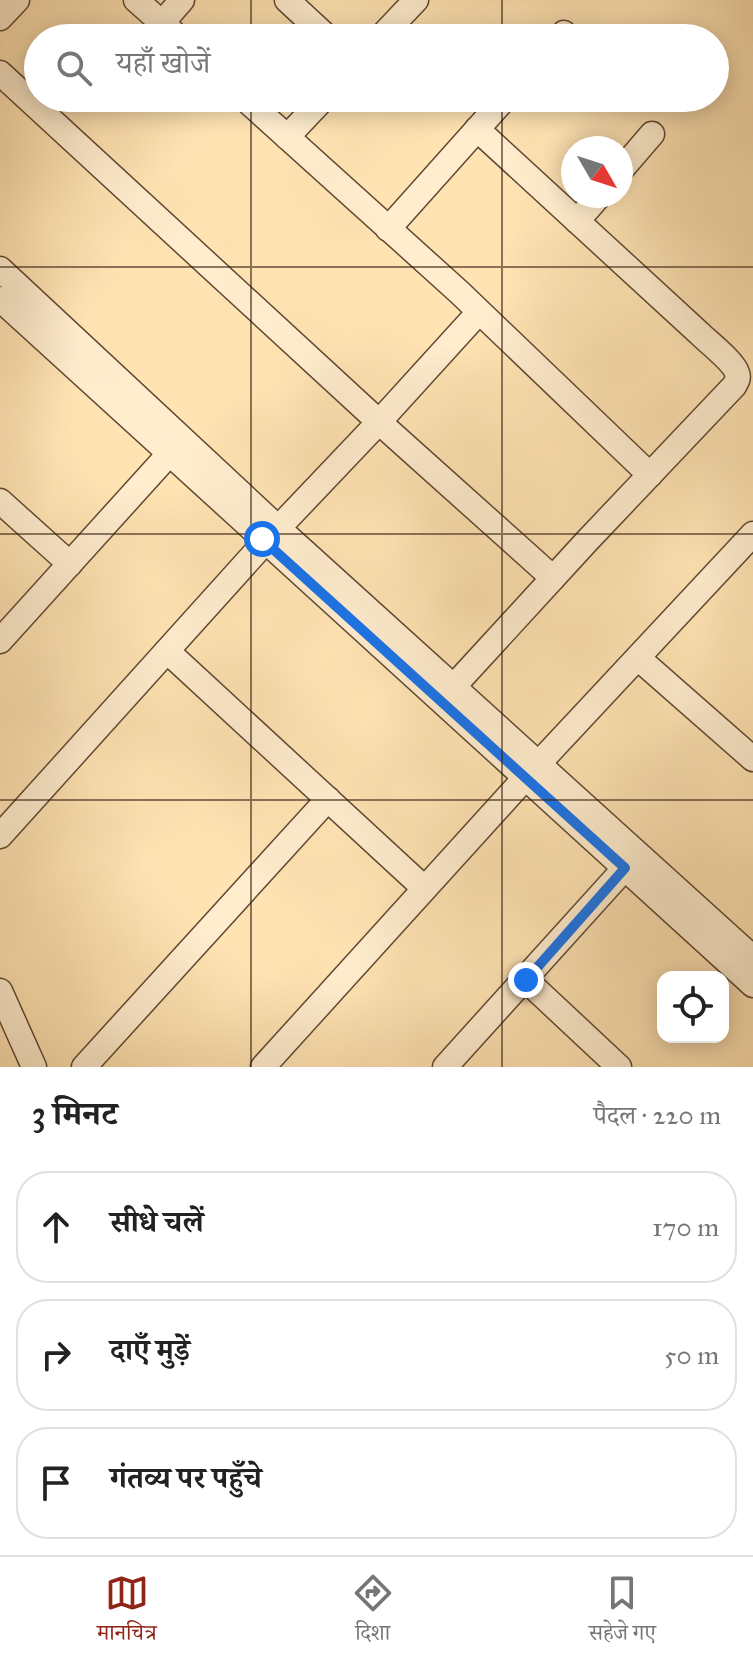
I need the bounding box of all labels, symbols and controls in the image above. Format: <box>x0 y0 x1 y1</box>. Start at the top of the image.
search box <box>24 24 729 112</box>
text: यहाँ खोजें <box>116 45 210 81</box>
icon: search <box>52 46 96 90</box>
north arrow <box>561 136 633 208</box>
route start <box>244 521 280 557</box>
route end <box>508 962 544 998</box>
map controls <box>657 971 729 1043</box>
button: locate <box>657 971 729 1043</box>
text: 3 मिनट <box>32 1093 117 1134</box>
text: पैदल · 220 m <box>593 1099 721 1131</box>
text: सीधे चलें <box>110 1204 203 1240</box>
icon: ahead <box>34 1205 78 1249</box>
text: 170 m <box>652 1211 719 1243</box>
text: दाएँ मुड़ें <box>110 1332 190 1368</box>
icon: right <box>34 1333 78 1377</box>
text: 50 m <box>664 1339 719 1371</box>
text: गंतव्य पर पहुँचे <box>110 1460 262 1496</box>
icon: arrive <box>34 1461 78 1505</box>
tab: मानचित्र <box>97 1571 157 1654</box>
tab: दिशा <box>351 1571 395 1654</box>
tab: सहेजे गए <box>589 1571 656 1654</box>

